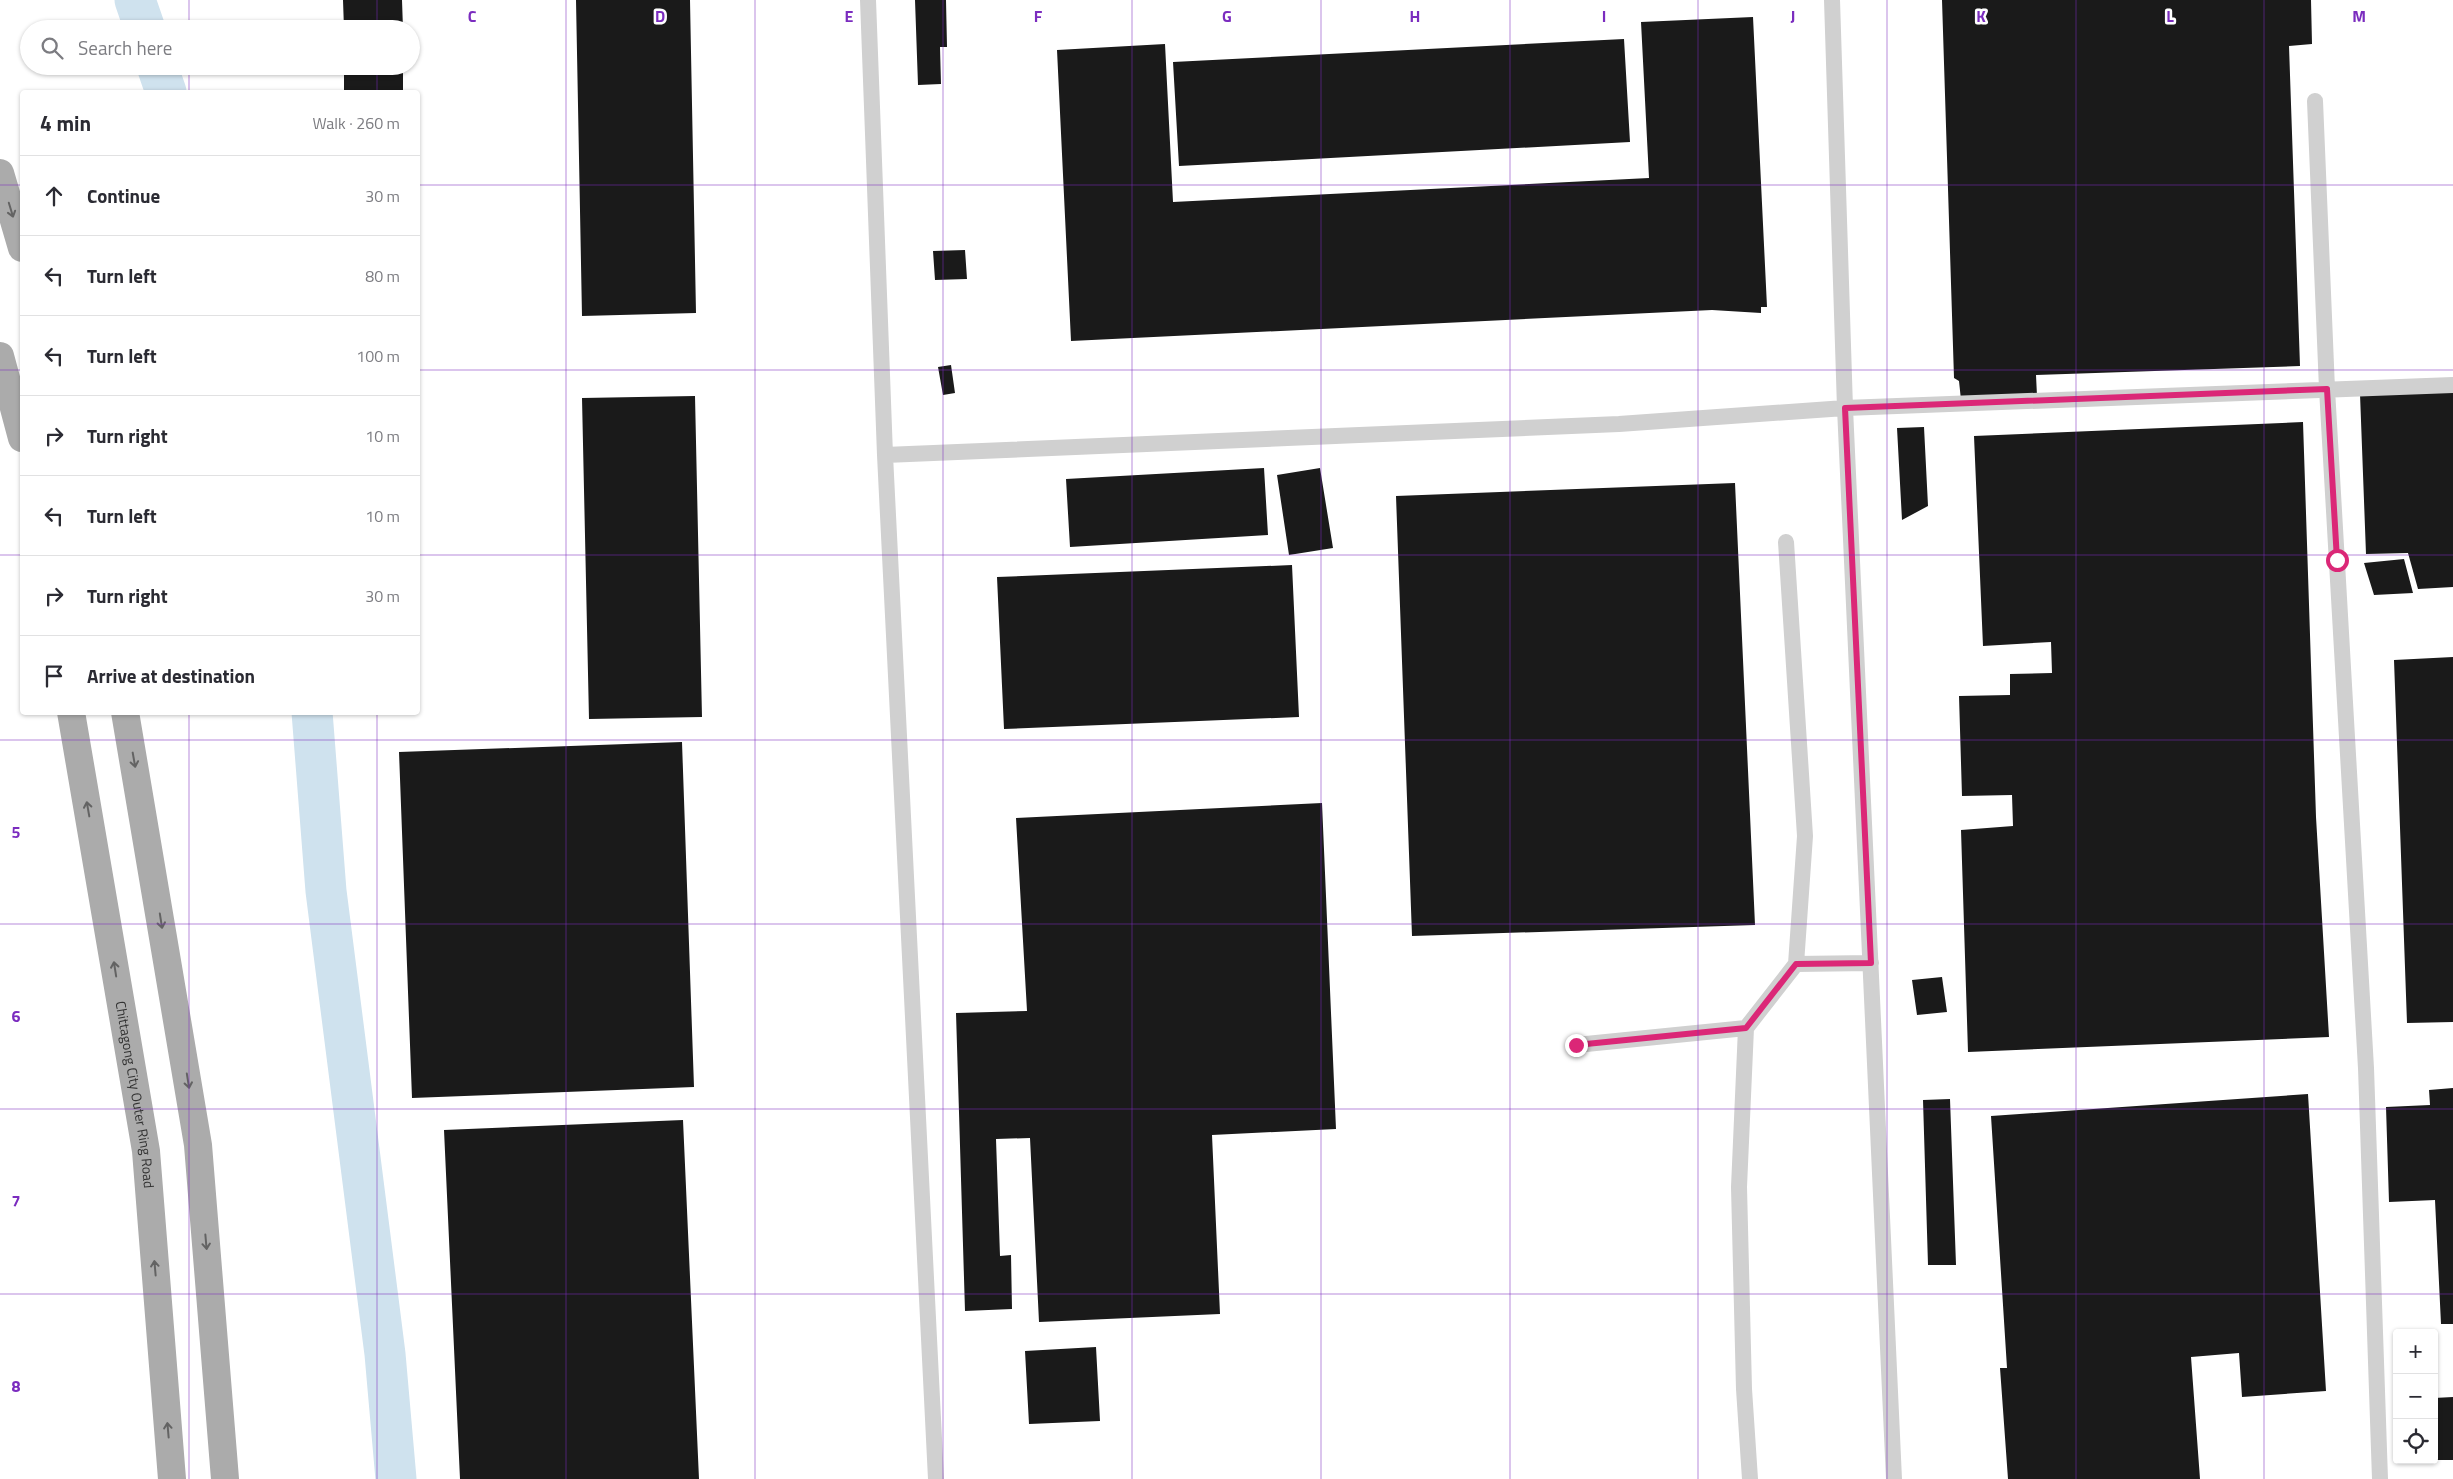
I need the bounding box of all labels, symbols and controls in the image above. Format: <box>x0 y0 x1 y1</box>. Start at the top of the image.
text: C <box>468 4 477 28</box>
text: D <box>655 4 665 28</box>
text: E <box>845 4 854 28</box>
text: F <box>1034 4 1043 28</box>
text: G <box>1222 4 1232 28</box>
text: H <box>1410 4 1420 28</box>
text: I <box>1602 4 1606 28</box>
text: J <box>1791 4 1795 28</box>
text: K <box>1976 4 1986 28</box>
text: L <box>2166 4 2174 28</box>
text: M <box>2352 4 2366 28</box>
search box <box>20 20 420 75</box>
text: Search here <box>78 33 172 62</box>
icon: search <box>38 34 66 62</box>
text: 4 min <box>40 107 91 139</box>
text: Walk · 260 m <box>312 111 400 135</box>
text: Continue <box>87 181 160 210</box>
icon: ahead <box>40 182 68 210</box>
text: 30 m <box>365 184 400 208</box>
one-way arrow <box>7 202 17 218</box>
text: Turn left <box>87 261 157 290</box>
icon: left <box>40 262 68 290</box>
text: 80 m <box>365 264 400 288</box>
text: Turn left <box>87 341 157 370</box>
icon: left <box>40 342 68 370</box>
text: 100 m <box>356 344 400 368</box>
text: Turn right <box>87 421 168 450</box>
icon: right <box>40 422 68 450</box>
text: 10 m <box>365 424 400 448</box>
text: Turn left <box>87 501 157 530</box>
icon: left <box>40 502 68 530</box>
text: 10 m <box>365 504 400 528</box>
route start <box>2326 549 2349 572</box>
text: Turn right <box>87 581 168 610</box>
icon: right <box>40 582 68 610</box>
text: 30 m <box>365 584 400 608</box>
text: Arrive at destination <box>87 661 255 690</box>
icon: arrive <box>40 662 68 690</box>
one-way arrow <box>129 752 139 768</box>
one-way arrow <box>83 801 93 817</box>
text: 5 <box>12 820 21 844</box>
one-way arrow <box>157 912 167 928</box>
one-way arrow <box>110 961 120 977</box>
street label: Chittagong City Outer Ring Road <box>111 999 160 1189</box>
text: 6 <box>12 1004 21 1028</box>
route end <box>1565 1034 1588 1057</box>
one-way arrow <box>183 1073 193 1089</box>
text: 7 <box>12 1189 20 1213</box>
one-way arrow <box>201 1234 211 1250</box>
one-way arrow <box>150 1261 160 1277</box>
map controls <box>2393 1329 2438 1464</box>
button: + <box>2393 1329 2438 1374</box>
text: 8 <box>12 1374 21 1398</box>
button: − <box>2393 1374 2438 1419</box>
button: locate <box>2393 1419 2438 1464</box>
one-way arrow <box>164 1423 173 1439</box>

